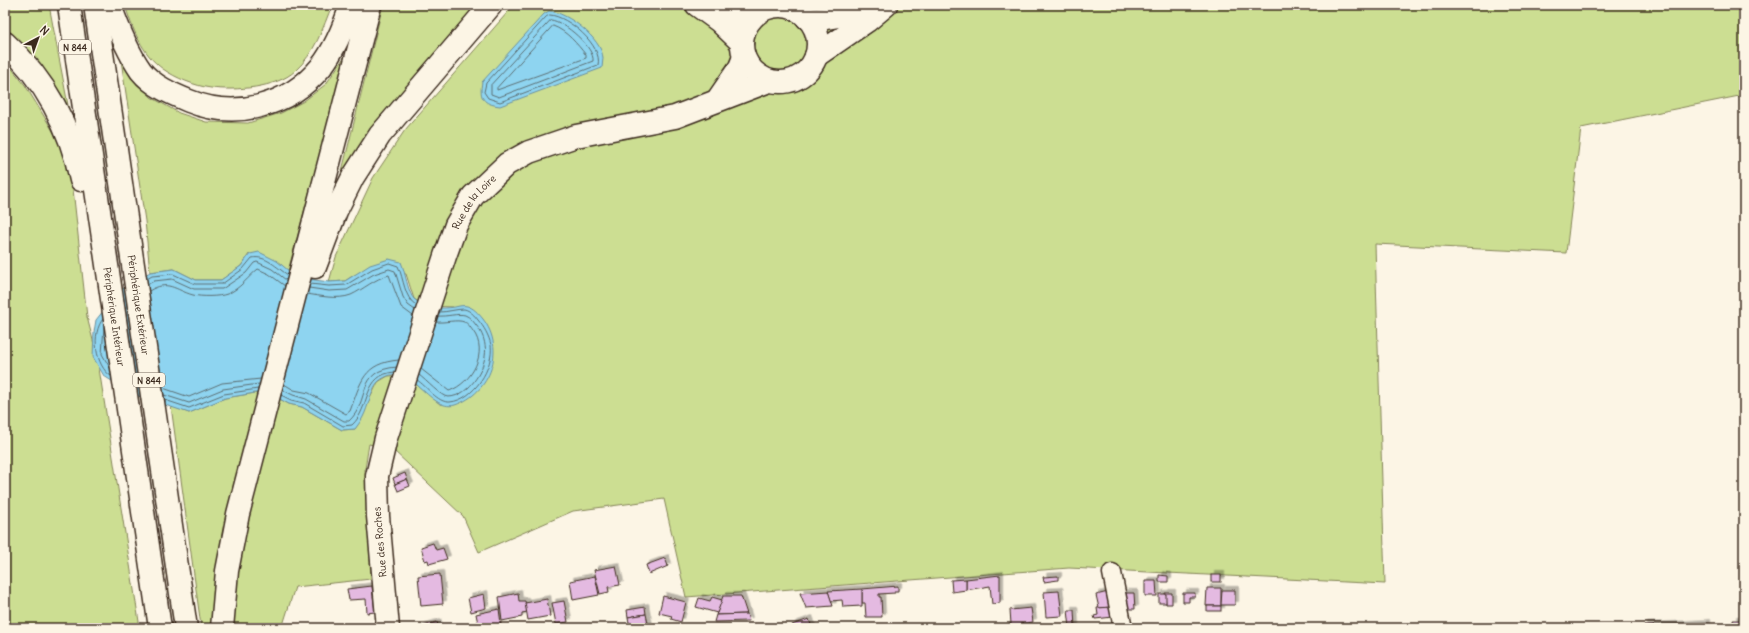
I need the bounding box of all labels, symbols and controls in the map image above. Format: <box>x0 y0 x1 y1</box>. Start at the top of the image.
north arrow <box>18 18 58 58</box>
text: N <box>37 23 52 38</box>
road number: N 844 <box>59 40 91 54</box>
street label: Rue de la Loire <box>449 172 498 231</box>
street label: Périphérique Extérieur <box>125 254 153 356</box>
street label: Périphérique Intérieur <box>101 266 128 367</box>
road number: N 844 <box>133 373 165 387</box>
street label: Rue des Roches <box>370 506 390 578</box>

